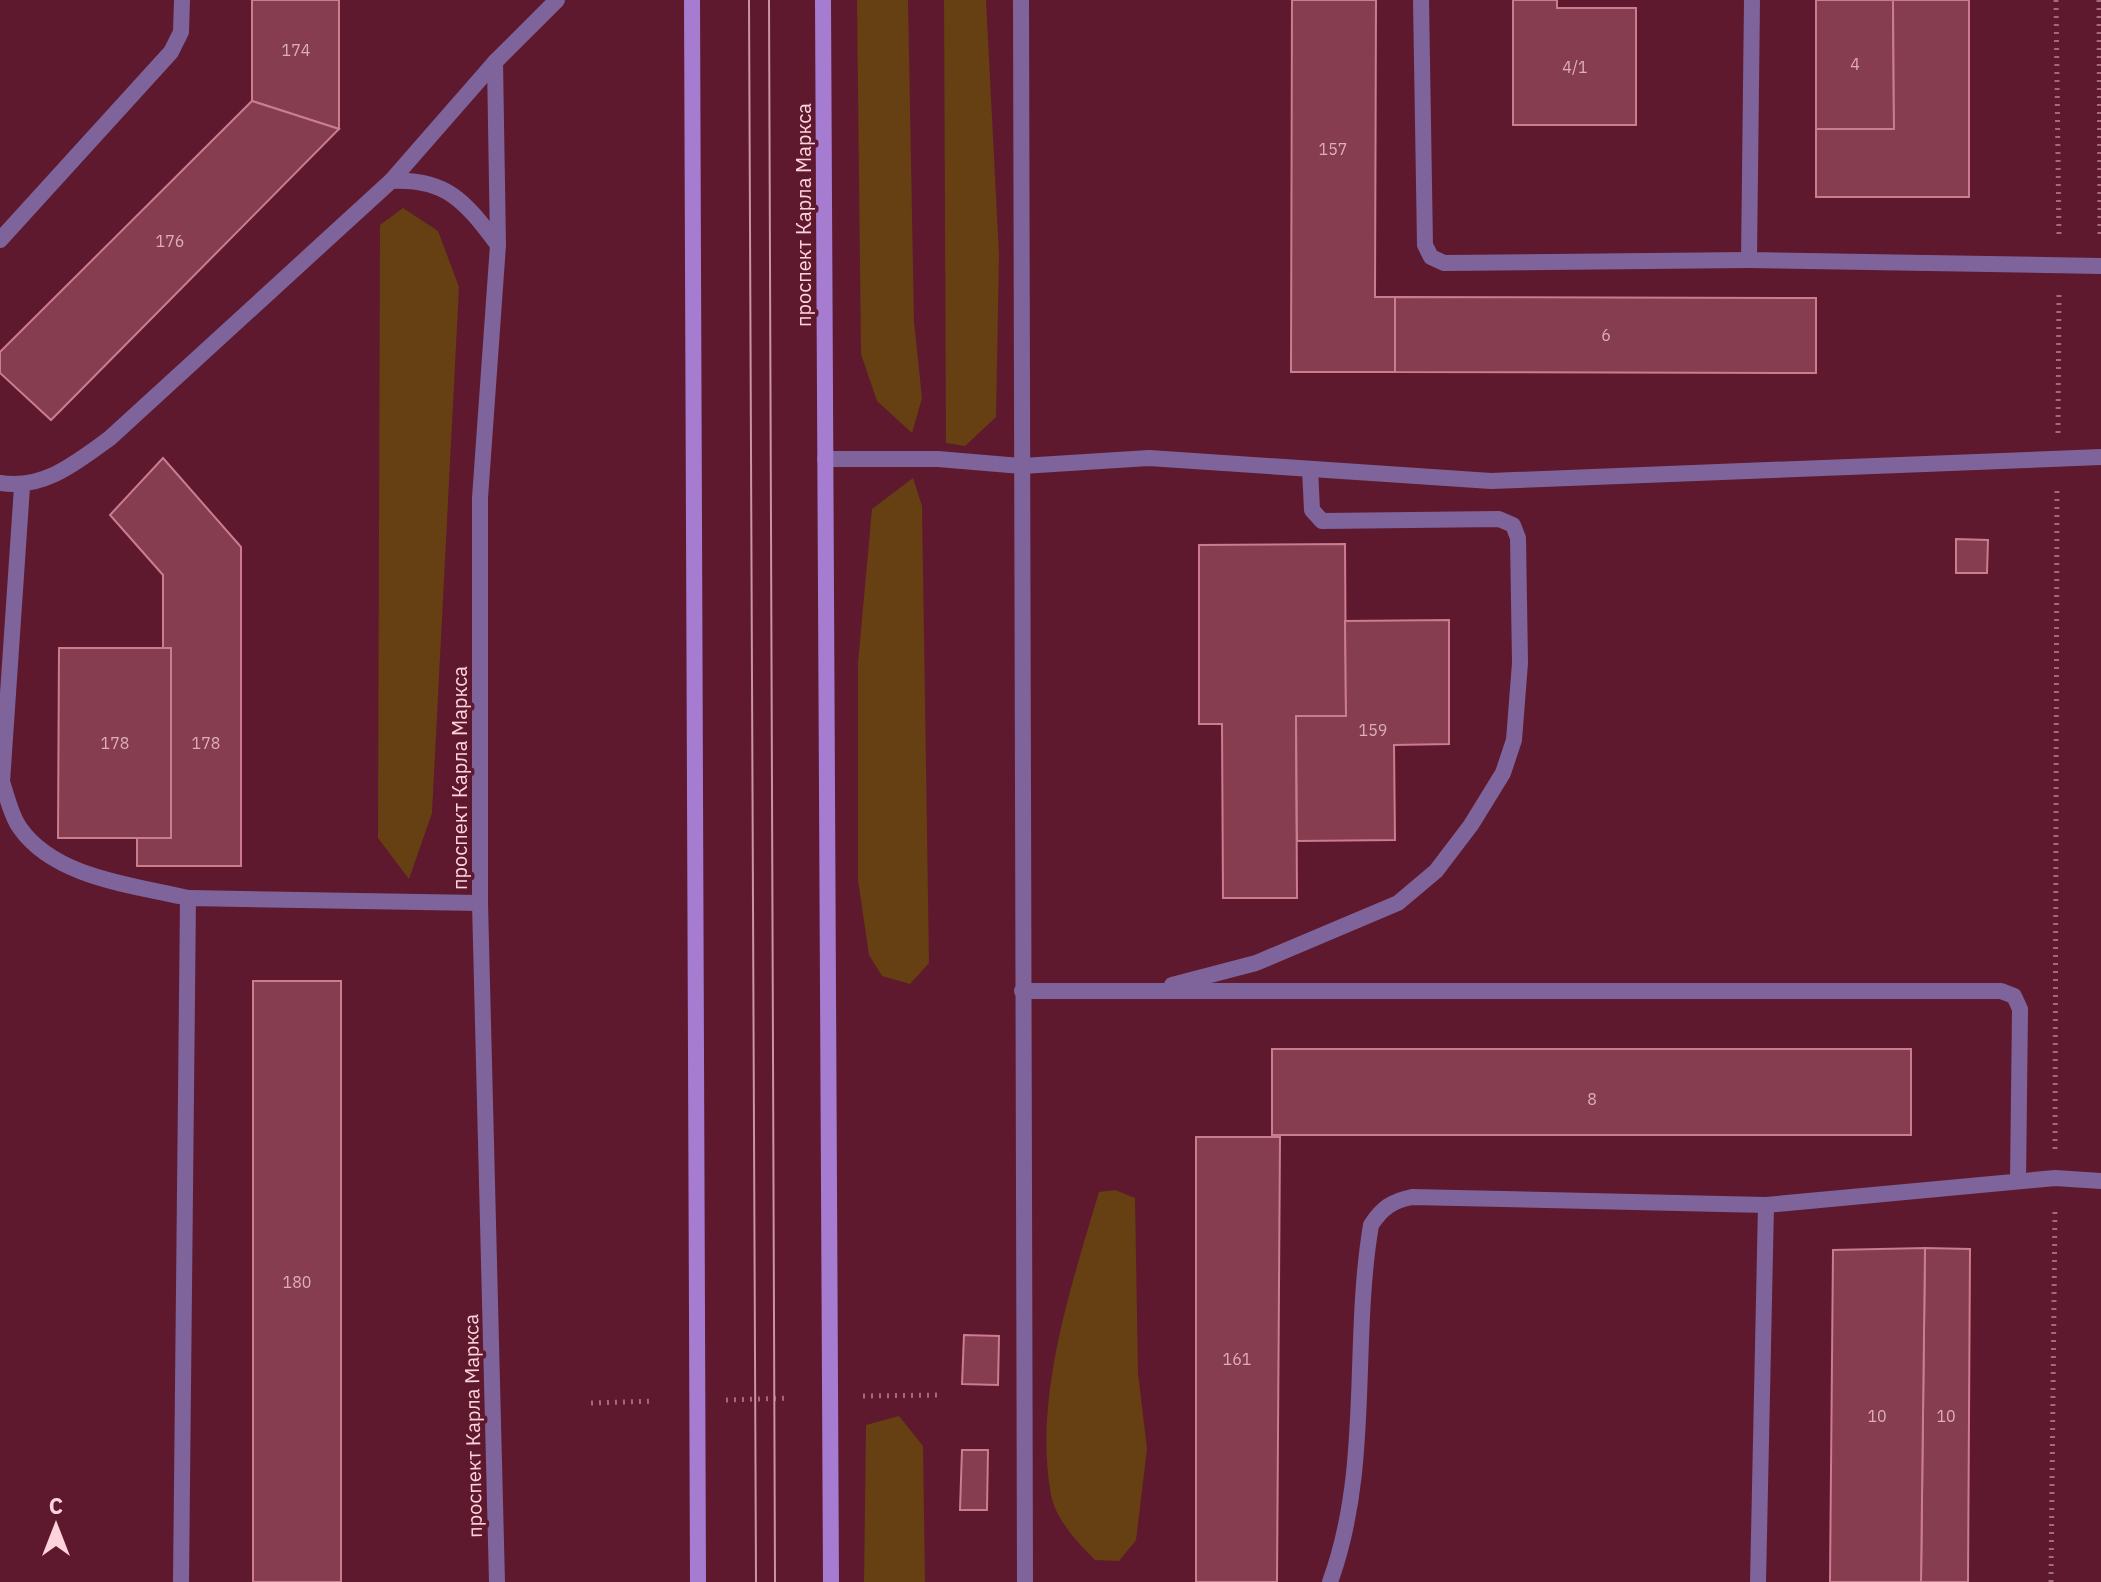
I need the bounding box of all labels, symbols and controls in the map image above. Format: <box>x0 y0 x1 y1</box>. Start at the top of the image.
house number: 174 <box>282 40 310 60</box>
house number: 4 <box>1850 54 1860 74</box>
house number: 4/1 <box>1562 57 1588 77</box>
street label: проспект Карла Маркса <box>790 103 817 327</box>
house number: 157 <box>1319 139 1347 159</box>
house number: 176 <box>156 231 184 251</box>
house number: 6 <box>1601 325 1611 345</box>
street label: проспект Карла Маркса <box>446 666 473 890</box>
house number: 159 <box>1359 720 1387 740</box>
house number: 178 <box>101 733 129 753</box>
house number: 178 <box>192 733 220 753</box>
house number: 8 <box>1587 1089 1597 1109</box>
house number: 180 <box>283 1272 311 1292</box>
street label: проспект Карла Маркса <box>457 1314 488 1538</box>
house number: 161 <box>1223 1349 1251 1369</box>
house number: 10 <box>1867 1406 1887 1426</box>
house number: 10 <box>1936 1406 1956 1426</box>
north arrow <box>16 1486 96 1566</box>
text: С <box>49 1491 63 1520</box>

